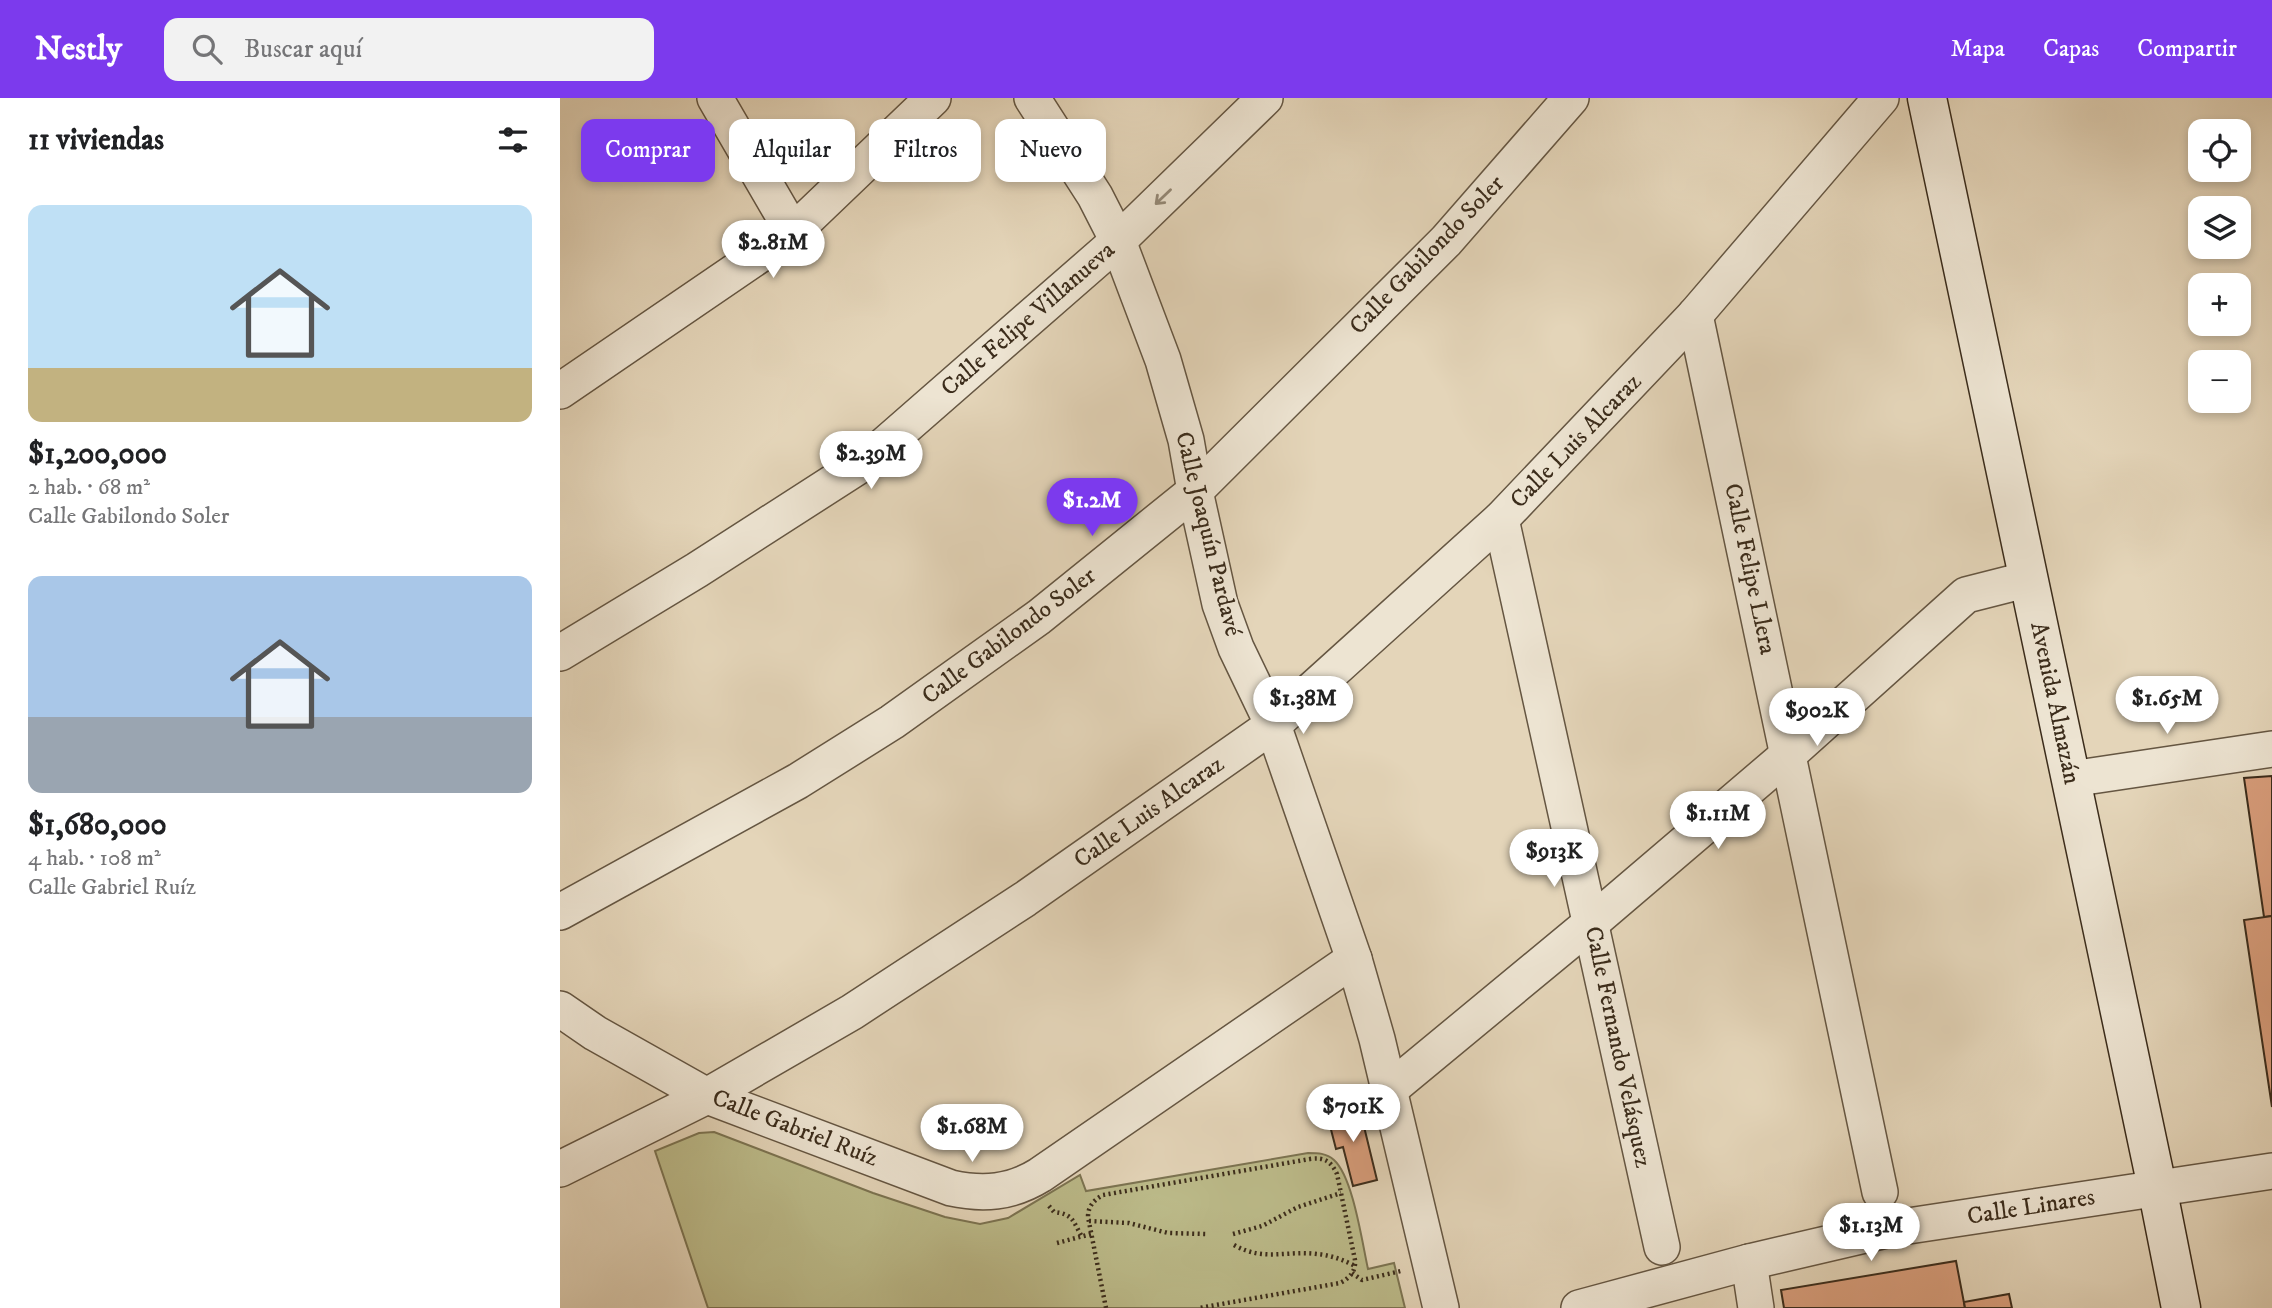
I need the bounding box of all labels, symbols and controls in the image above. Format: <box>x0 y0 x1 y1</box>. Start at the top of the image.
search box <box>164 18 654 81</box>
text: Nestly <box>35 29 122 70</box>
icon: search <box>188 30 226 68</box>
text: Buscar aquí <box>244 33 362 66</box>
text: Mapa <box>1951 34 2005 64</box>
text: Capas <box>2043 34 2099 64</box>
text: Compartir <box>2137 34 2237 64</box>
chip: Comprar <box>581 119 715 182</box>
chip: Alquilar <box>729 119 855 182</box>
chip: Filtros <box>869 119 981 182</box>
chip: Nuevo <box>995 119 1106 182</box>
map controls <box>2188 119 2251 413</box>
button: locate <box>2188 119 2251 182</box>
icon: filters <box>494 121 532 159</box>
text: 11 viviendas <box>28 122 164 159</box>
street label: Calle Gabilondo Soler <box>1343 169 1511 341</box>
one-way arrow <box>1155 188 1172 205</box>
button: layers <box>2188 196 2251 259</box>
pin: $2.81M <box>716 220 830 280</box>
text: $2.81M <box>738 228 808 257</box>
street label: Calle Felipe Villanueva <box>935 235 1122 403</box>
icon: home <box>217 250 343 376</box>
button: + <box>2188 273 2251 336</box>
button: − <box>2188 350 2251 413</box>
street label: Calle Luis Alcaraz <box>1504 367 1648 515</box>
street label: Calle Joaquín Pardavé <box>1168 429 1248 639</box>
pin: $2.39M <box>814 432 928 491</box>
text: $1,200,000 <box>28 436 167 473</box>
text: $2.39M <box>836 439 906 468</box>
text: 2 hab. · 68 m² <box>28 473 150 502</box>
pin: $1.2M <box>1043 478 1141 538</box>
street label: Calle Felipe Llera <box>1717 481 1783 658</box>
text: $1.2M <box>1063 486 1121 515</box>
text: Calle Gabilondo Soler <box>28 502 229 531</box>
street label: Calle Gabilondo Soler <box>916 561 1102 711</box>
street label: Avenida Almazán <box>2023 619 2087 787</box>
icon: home <box>217 621 343 747</box>
pin: $1.38M <box>1246 676 1360 736</box>
pin: $1.65M <box>2110 676 2224 736</box>
text: $1.38M <box>1269 684 1337 713</box>
text: $1.65M <box>2132 684 2202 713</box>
pin: $902K <box>1768 688 1866 748</box>
text: $902K <box>1785 696 1849 725</box>
street label: Calle Luis Alcaraz <box>1068 749 1230 875</box>
pin: $1.11M <box>1661 792 1775 851</box>
text: $1.11M <box>1686 799 1750 828</box>
text: $1,680,000 <box>28 807 167 844</box>
pin: $913K <box>1505 830 1603 889</box>
text: $913K <box>1525 837 1583 866</box>
text: 4 hab. · 108 m² <box>28 844 161 873</box>
text: Calle Gabriel Ruíz <box>28 873 196 902</box>
street label: Calle Fernando Velásquez <box>1578 924 1658 1171</box>
street label: Calle Gabriel Ruíz <box>708 1083 883 1174</box>
pin: $701K <box>1304 1084 1402 1144</box>
text: $701K <box>1322 1092 1384 1121</box>
pin: $1.68M <box>915 1104 1029 1164</box>
text: $1.68M <box>937 1112 1007 1141</box>
street label: Calle Linares <box>1965 1182 2097 1232</box>
pin: $1.13M <box>1814 1204 1928 1263</box>
text: $1.13M <box>1839 1211 1903 1240</box>

